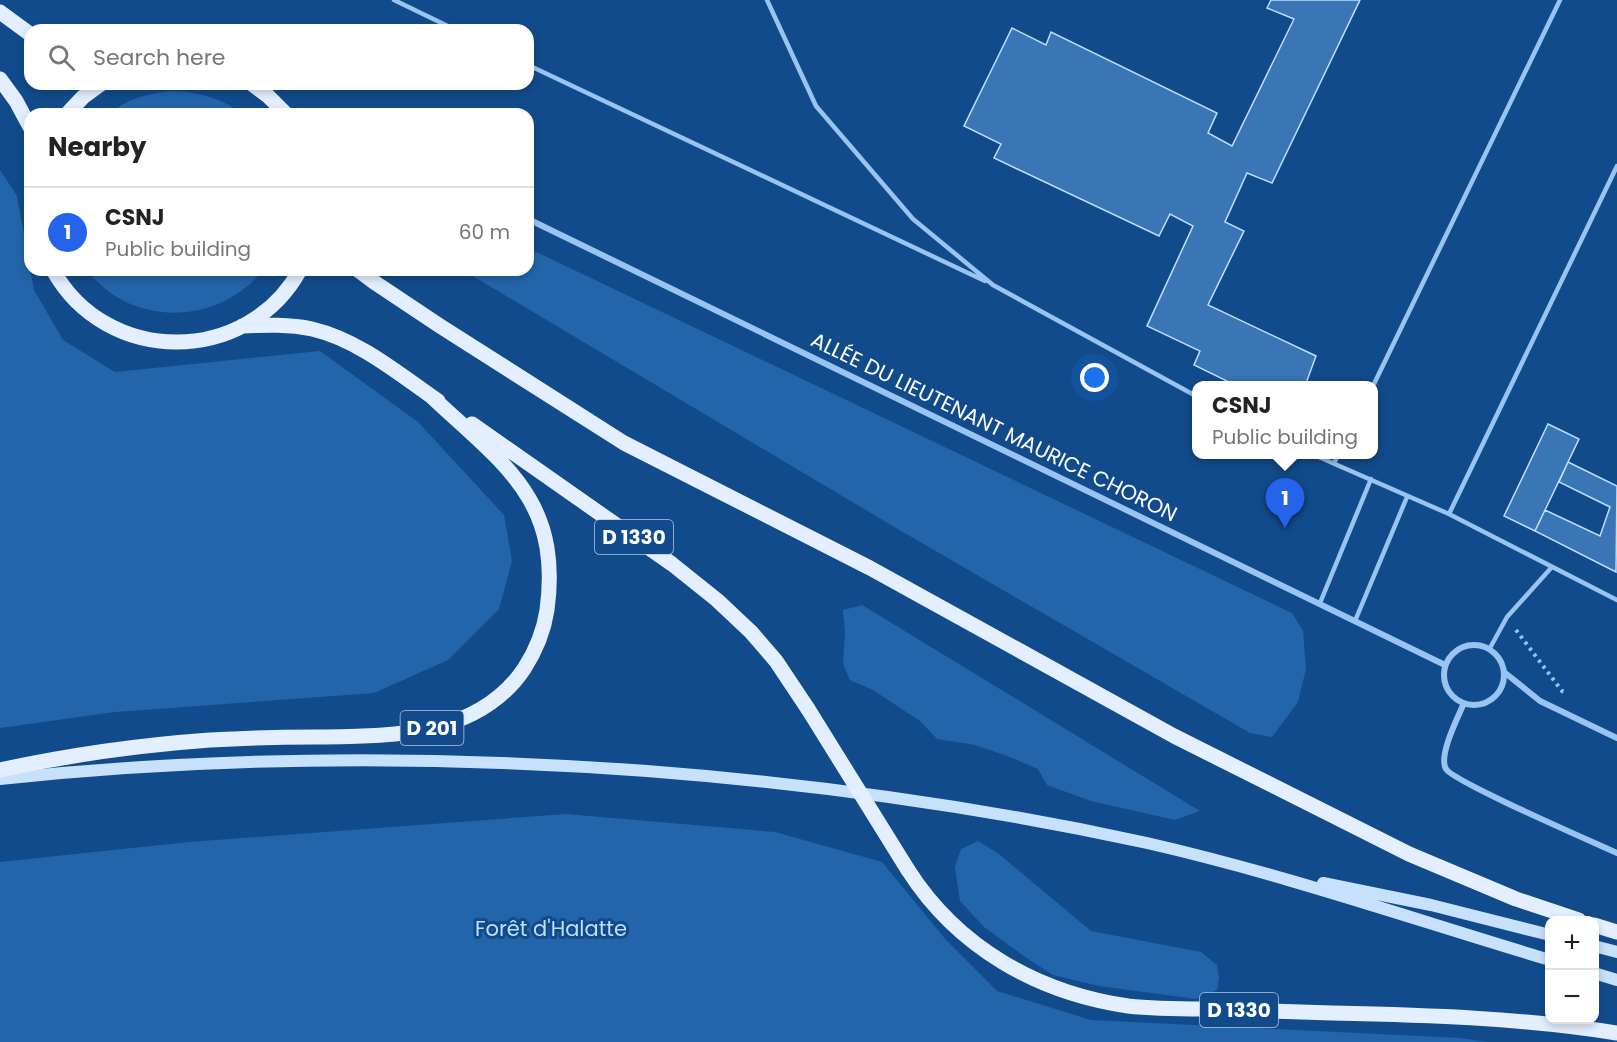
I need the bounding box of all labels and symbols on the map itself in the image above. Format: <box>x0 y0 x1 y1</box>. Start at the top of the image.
street label: ALLÉE DU LIEUTENANT MAURICE CHORON <box>806 325 1182 528</box>
your location <box>1080 363 1109 392</box>
pin: 1 <box>1266 478 1304 528</box>
road number: D 1330 <box>595 520 673 554</box>
road number: D 201 <box>400 711 464 745</box>
park label: Forêt d'Halatte <box>475 914 627 943</box>
road number: D 1330 <box>1200 993 1278 1027</box>

